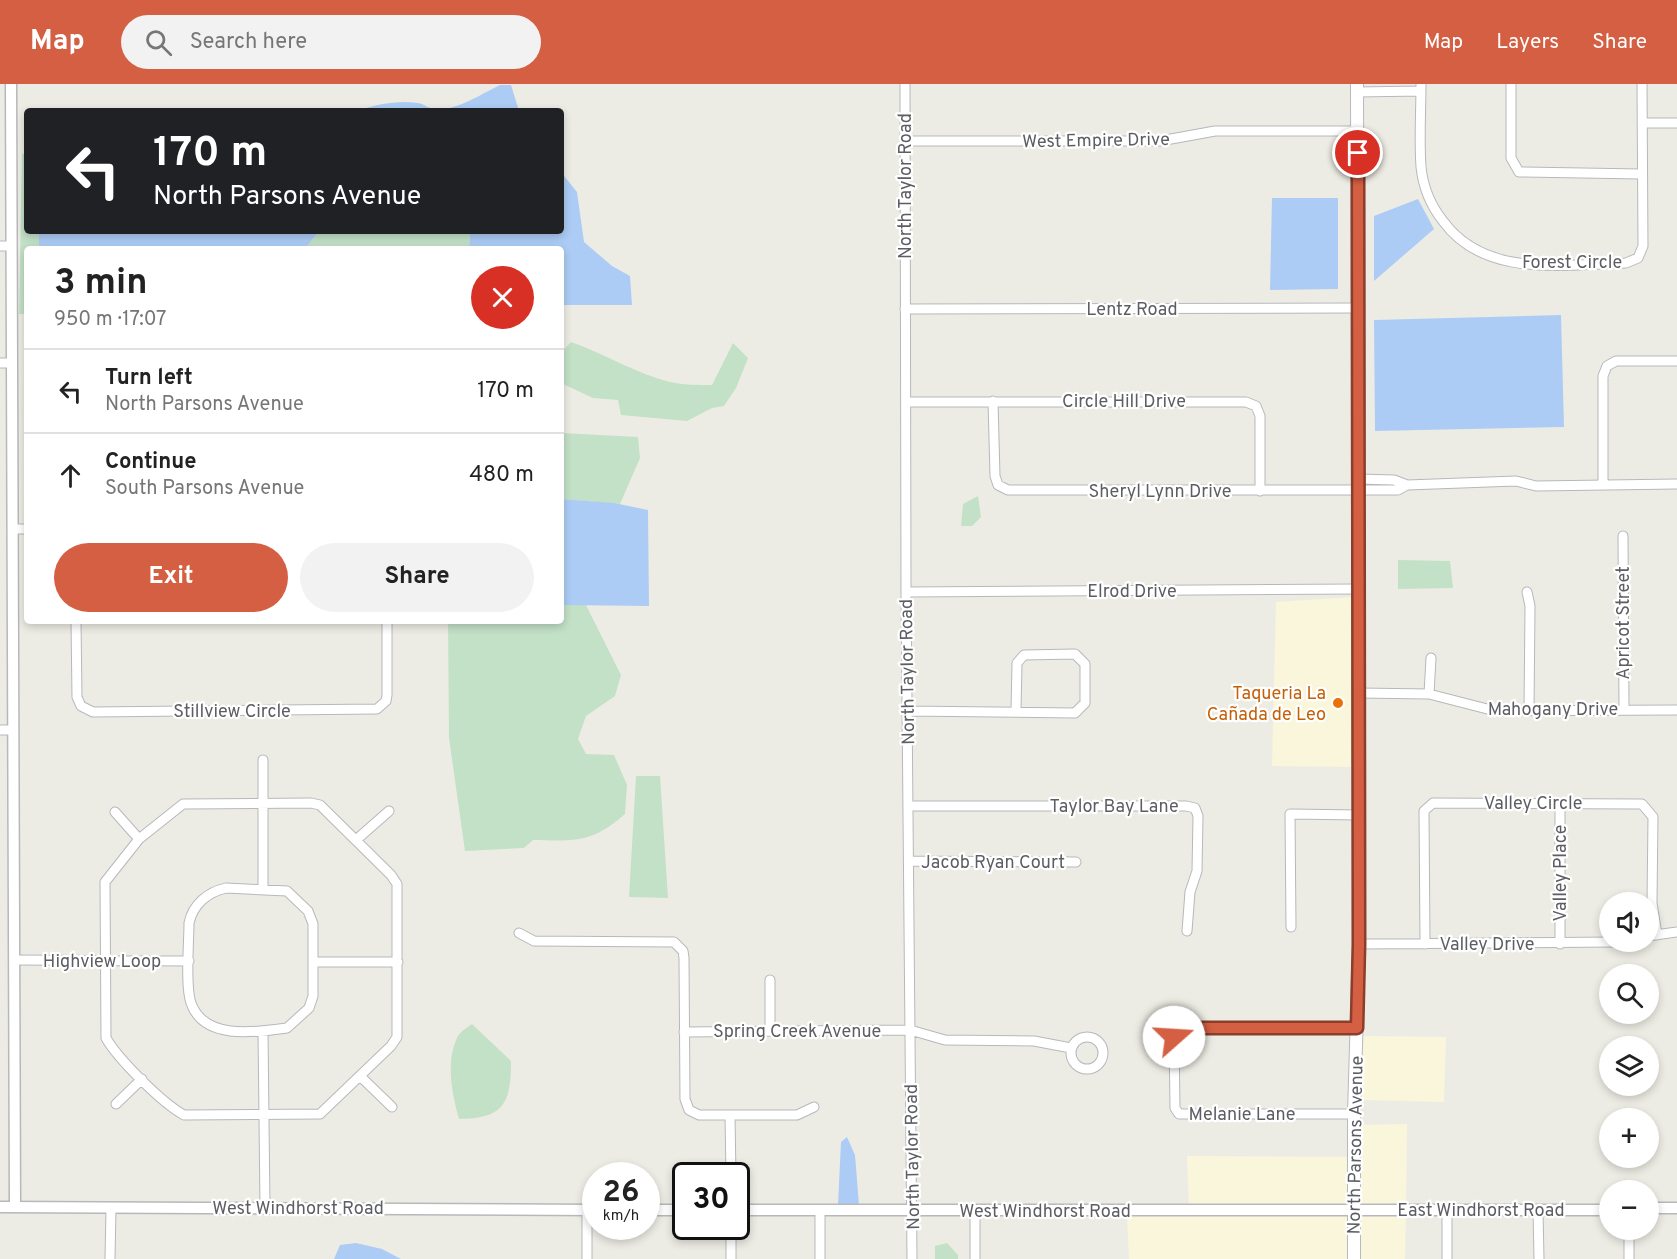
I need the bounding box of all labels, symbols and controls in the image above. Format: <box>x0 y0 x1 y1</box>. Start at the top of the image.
search box <box>121 15 541 69</box>
text: Map <box>30 24 85 60</box>
icon: search <box>142 26 175 59</box>
text: Search here <box>190 29 307 56</box>
text: Map <box>1424 29 1463 56</box>
text: Layers <box>1496 29 1559 56</box>
text: Share <box>1592 29 1647 56</box>
street label: North Taylor Road <box>895 113 918 259</box>
pin <box>1332 127 1383 178</box>
text: 170 m <box>153 128 267 181</box>
street label: West Empire Drive <box>1022 129 1170 154</box>
icon: left <box>54 132 132 210</box>
icon: arrive <box>1341 136 1374 169</box>
text: North Parsons Avenue <box>153 180 421 214</box>
street label: Forest Circle <box>1522 252 1622 275</box>
text: 3 min <box>54 261 148 307</box>
button: close <box>471 266 534 329</box>
street label: Lentz Road <box>1086 299 1178 322</box>
text: 950 m · 17:07 <box>54 307 166 333</box>
text: Turn left <box>105 365 193 392</box>
icon: left <box>54 375 87 408</box>
text: 170 m <box>477 378 534 405</box>
street label: Circle Hill Drive <box>1062 391 1186 414</box>
text: North Parsons Avenue <box>105 392 304 418</box>
text: Continue <box>105 449 196 476</box>
icon: ahead <box>54 459 87 492</box>
text: 480 m <box>469 462 534 489</box>
text: South Parsons Avenue <box>105 476 304 502</box>
street label: Sheryl Lynn Drive <box>1088 481 1232 504</box>
button: Exit <box>54 543 288 612</box>
button: Share <box>300 543 534 612</box>
street label: Apricot Street <box>1613 566 1636 680</box>
street label: Elrod Drive <box>1087 581 1177 604</box>
street label: North Taylor Road <box>896 599 921 745</box>
place label: Taqueria La Cañada de Leo <box>1207 683 1326 727</box>
marker: Taqueria La Cañada de Leo <box>1331 696 1345 710</box>
street label: Mahogany Drive <box>1488 699 1618 722</box>
street label: Stillview Circle <box>173 701 291 724</box>
street label: Valley Circle <box>1484 793 1582 816</box>
street label: Taylor Bay Lane <box>1049 796 1179 819</box>
street label: Valley Place <box>1550 824 1573 922</box>
street label: Jacob Ryan Court <box>921 852 1065 875</box>
map controls <box>1599 892 1659 1240</box>
button: sound <box>1599 892 1659 952</box>
street label: Valley Drive <box>1439 934 1535 957</box>
street label: Highview Loop <box>43 951 161 974</box>
button: search <box>1599 964 1659 1024</box>
position arrow <box>1142 1005 1206 1069</box>
street label: Spring Creek Avenue <box>713 1021 881 1044</box>
button: layers <box>1599 1036 1659 1096</box>
street label: North Parsons Avenue <box>1343 1055 1370 1235</box>
street label: North Taylor Road <box>901 1084 926 1230</box>
street label: Melanie Lane <box>1188 1104 1296 1127</box>
button: + <box>1599 1108 1659 1168</box>
speed limit sign: 30 <box>672 1162 750 1240</box>
text: 26 <box>603 1175 639 1212</box>
button: − <box>1599 1180 1659 1240</box>
street label: West Windhorst Road <box>212 1198 384 1221</box>
street label: East Windhorst Road <box>1397 1200 1565 1223</box>
street label: West Windhorst Road <box>959 1201 1131 1224</box>
text: km/h <box>603 1207 639 1226</box>

